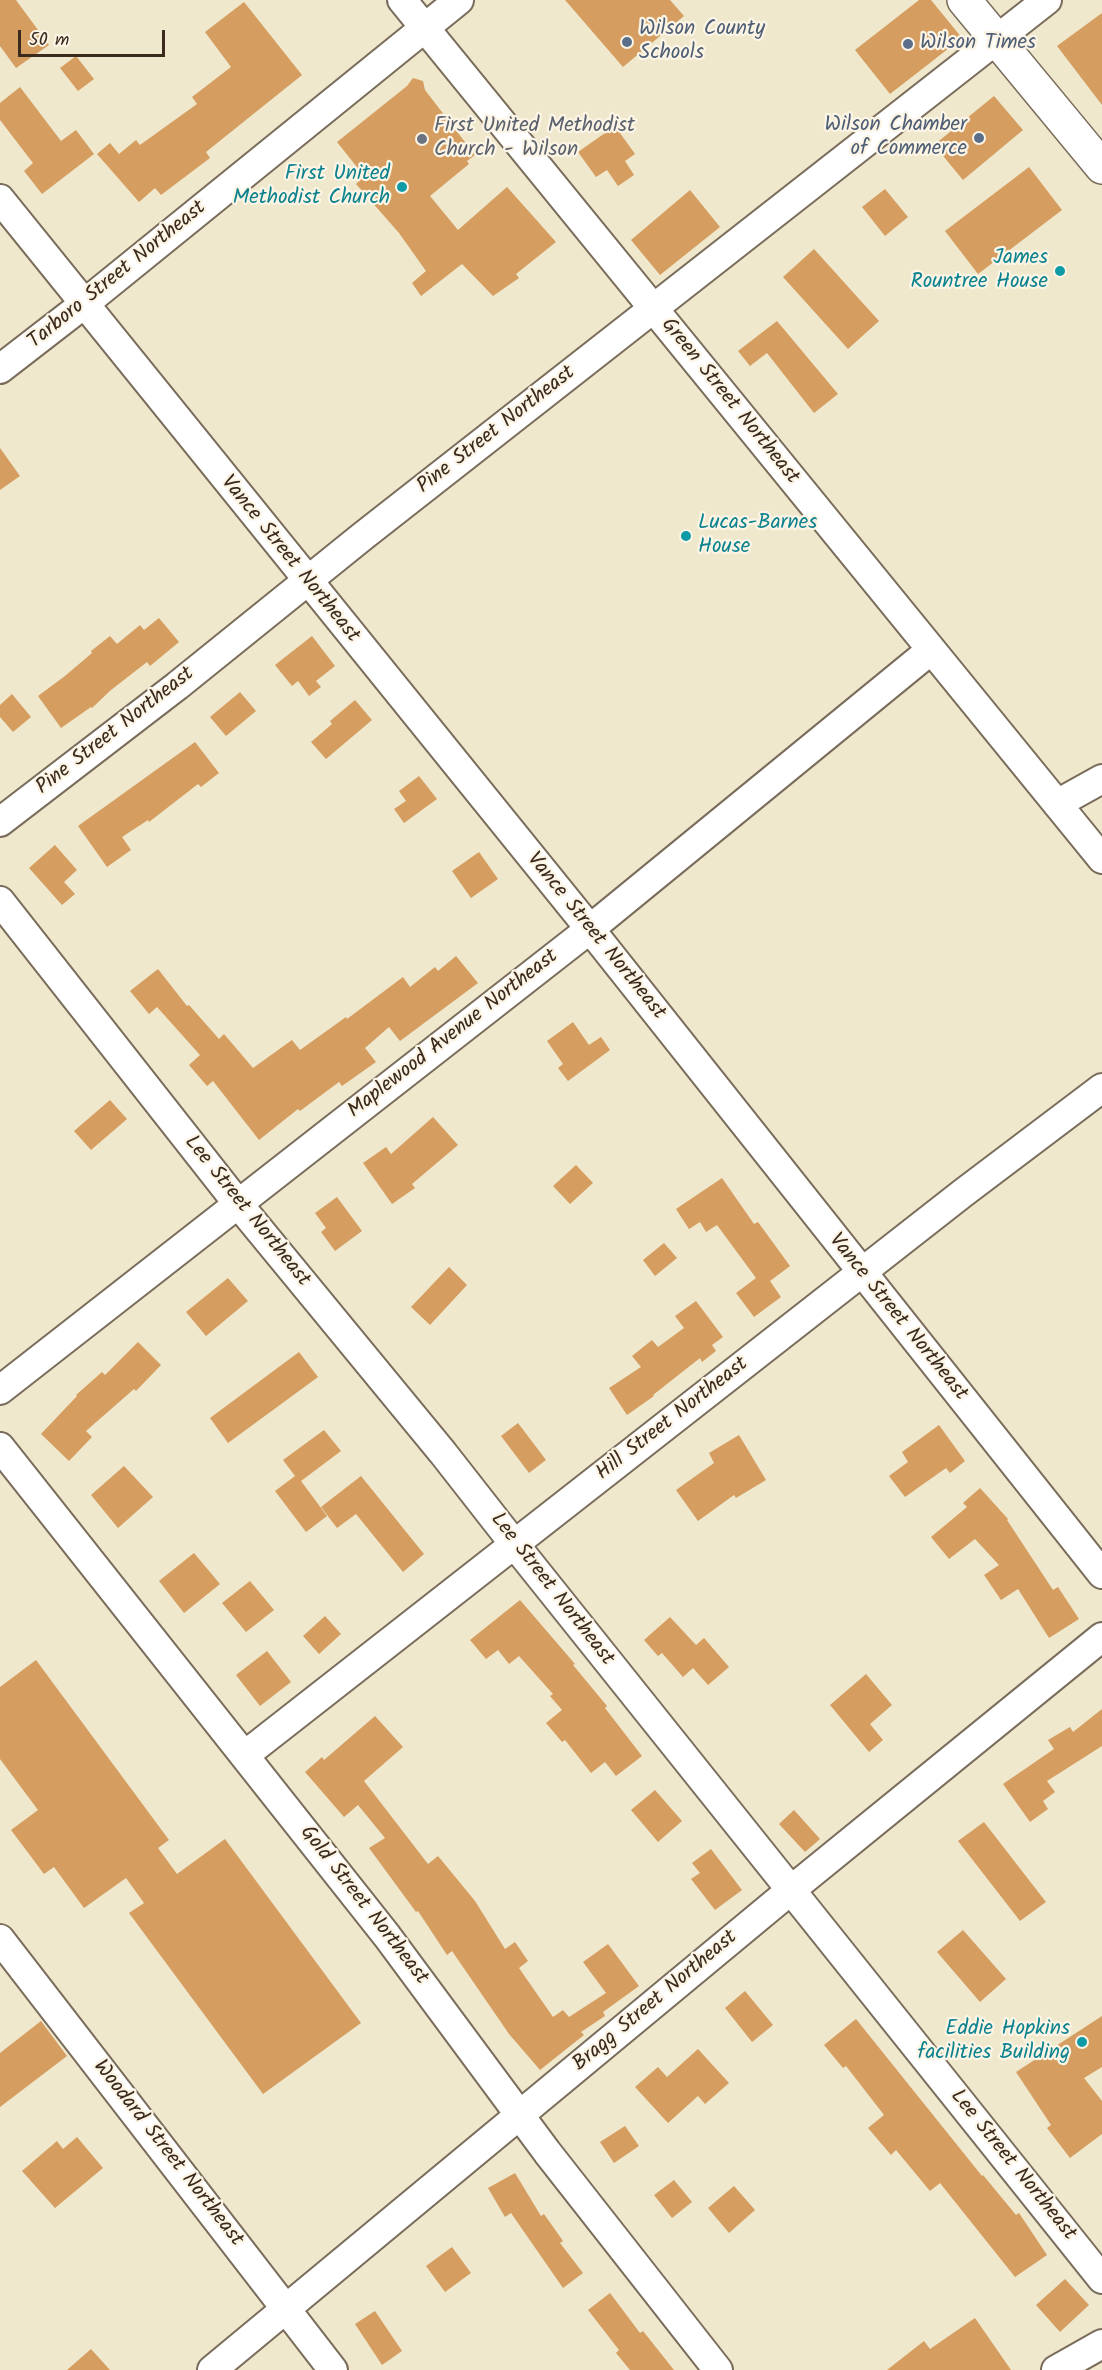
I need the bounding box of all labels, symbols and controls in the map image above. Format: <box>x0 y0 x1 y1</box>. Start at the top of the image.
place label: Wilson County Schools <box>639 17 765 67</box>
scale bar <box>21 18 168 56</box>
text: 50 m <box>29 26 69 55</box>
place label: Wilson Times <box>920 31 1036 57</box>
marker: Wilson County Schools <box>620 35 634 49</box>
marker: Wilson Times <box>901 37 915 51</box>
place label: Wilson Chamber of Commerce <box>825 113 967 163</box>
place label: First United Methodist Church - Wilson <box>434 114 635 164</box>
marker: Wilson Chamber of Commerce <box>972 131 986 145</box>
marker: First United Methodist Church - Wilson <box>415 132 429 146</box>
place label: First United Methodist Church <box>233 162 390 212</box>
marker: First United Methodist Church <box>395 180 409 194</box>
street label: Tarboro Street Northeast <box>24 196 212 356</box>
place label: James Rountree House <box>910 246 1048 296</box>
marker: James Rountree House <box>1053 264 1067 278</box>
street label: Green Street Northeast <box>654 314 804 490</box>
street label: Pine Street Northeast <box>413 361 581 501</box>
street label: Vance Street Northeast <box>214 471 364 649</box>
place label: Lucas-Barnes House <box>698 511 817 561</box>
marker: Lucas-Barnes House <box>679 529 693 543</box>
street label: Pine Street Northeast <box>32 662 200 802</box>
street label: Vance Street Northeast <box>520 848 670 1026</box>
street label: Maplewood Avenue Northeast <box>344 945 564 1125</box>
street label: Lee Street Northeast <box>177 1131 315 1293</box>
street label: Vance Street Northeast <box>822 1229 972 1407</box>
street label: Hill Street Northeast <box>592 1353 754 1487</box>
street label: Lee Street Northeast <box>484 1509 618 1671</box>
street label: Gold Street Northeast <box>293 1822 433 1990</box>
street label: Bragg Street Northeast <box>569 1926 743 2078</box>
place label: Eddie Hopkins facilities Building <box>918 2017 1070 2067</box>
marker: Eddie Hopkins facilities Building <box>1075 2035 1089 2049</box>
street label: Woodard Street Northeast <box>86 2056 248 2252</box>
street label: Lee Street Northeast <box>943 2085 1081 2247</box>

